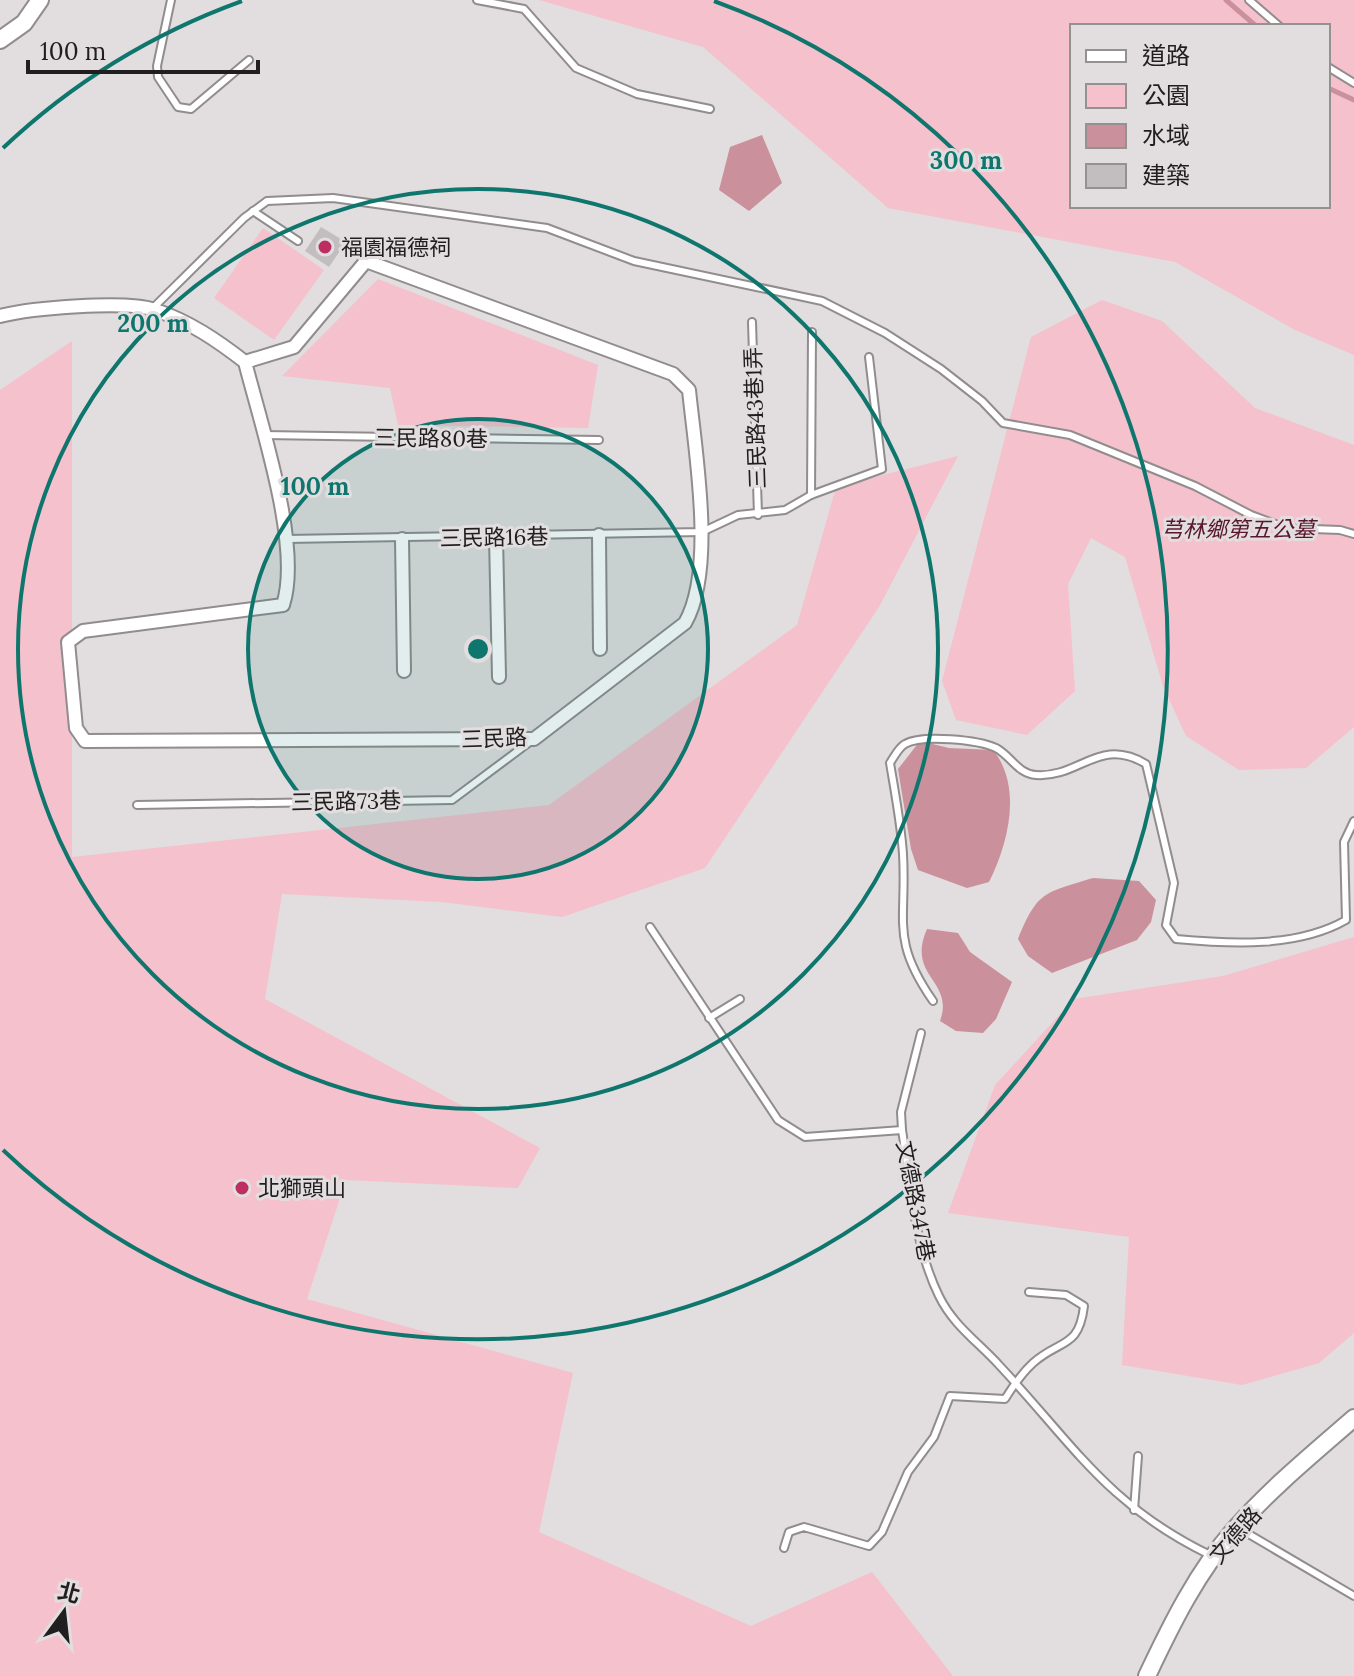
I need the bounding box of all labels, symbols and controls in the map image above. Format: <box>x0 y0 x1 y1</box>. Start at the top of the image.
scale bar <box>28 24 258 74</box>
legend <box>1070 24 1330 208</box>
text: 100 m <box>40 36 106 67</box>
text: 道路 <box>1142 40 1190 71</box>
text: 公園 <box>1142 80 1190 111</box>
text: 水域 <box>1142 120 1190 151</box>
text: 300 m <box>930 145 1002 176</box>
text: 建築 <box>1142 160 1190 191</box>
place label: 福園福德祠 <box>341 233 451 261</box>
marker: 福園福德祠 <box>316 238 334 256</box>
text: 200 m <box>117 308 189 339</box>
street label: 三民路43巷1弄 <box>739 346 771 490</box>
street label: 三民路80巷 <box>374 423 488 453</box>
text: 100 m <box>281 471 349 502</box>
park label: 芎林鄉第五公墓 <box>1161 515 1318 543</box>
street label: 三民路16巷 <box>439 522 549 552</box>
centre of rings <box>464 635 492 663</box>
street label: 三民路 <box>461 723 527 753</box>
street label: 三民路73巷 <box>291 786 401 816</box>
street label: 文德路347巷 <box>891 1138 941 1264</box>
place label: 北獅頭山 <box>258 1174 346 1202</box>
marker: 北獅頭山 <box>233 1179 251 1197</box>
street label: 文德路 <box>1203 1501 1267 1569</box>
north arrow <box>24 1572 104 1652</box>
text: 北 <box>55 1576 83 1609</box>

